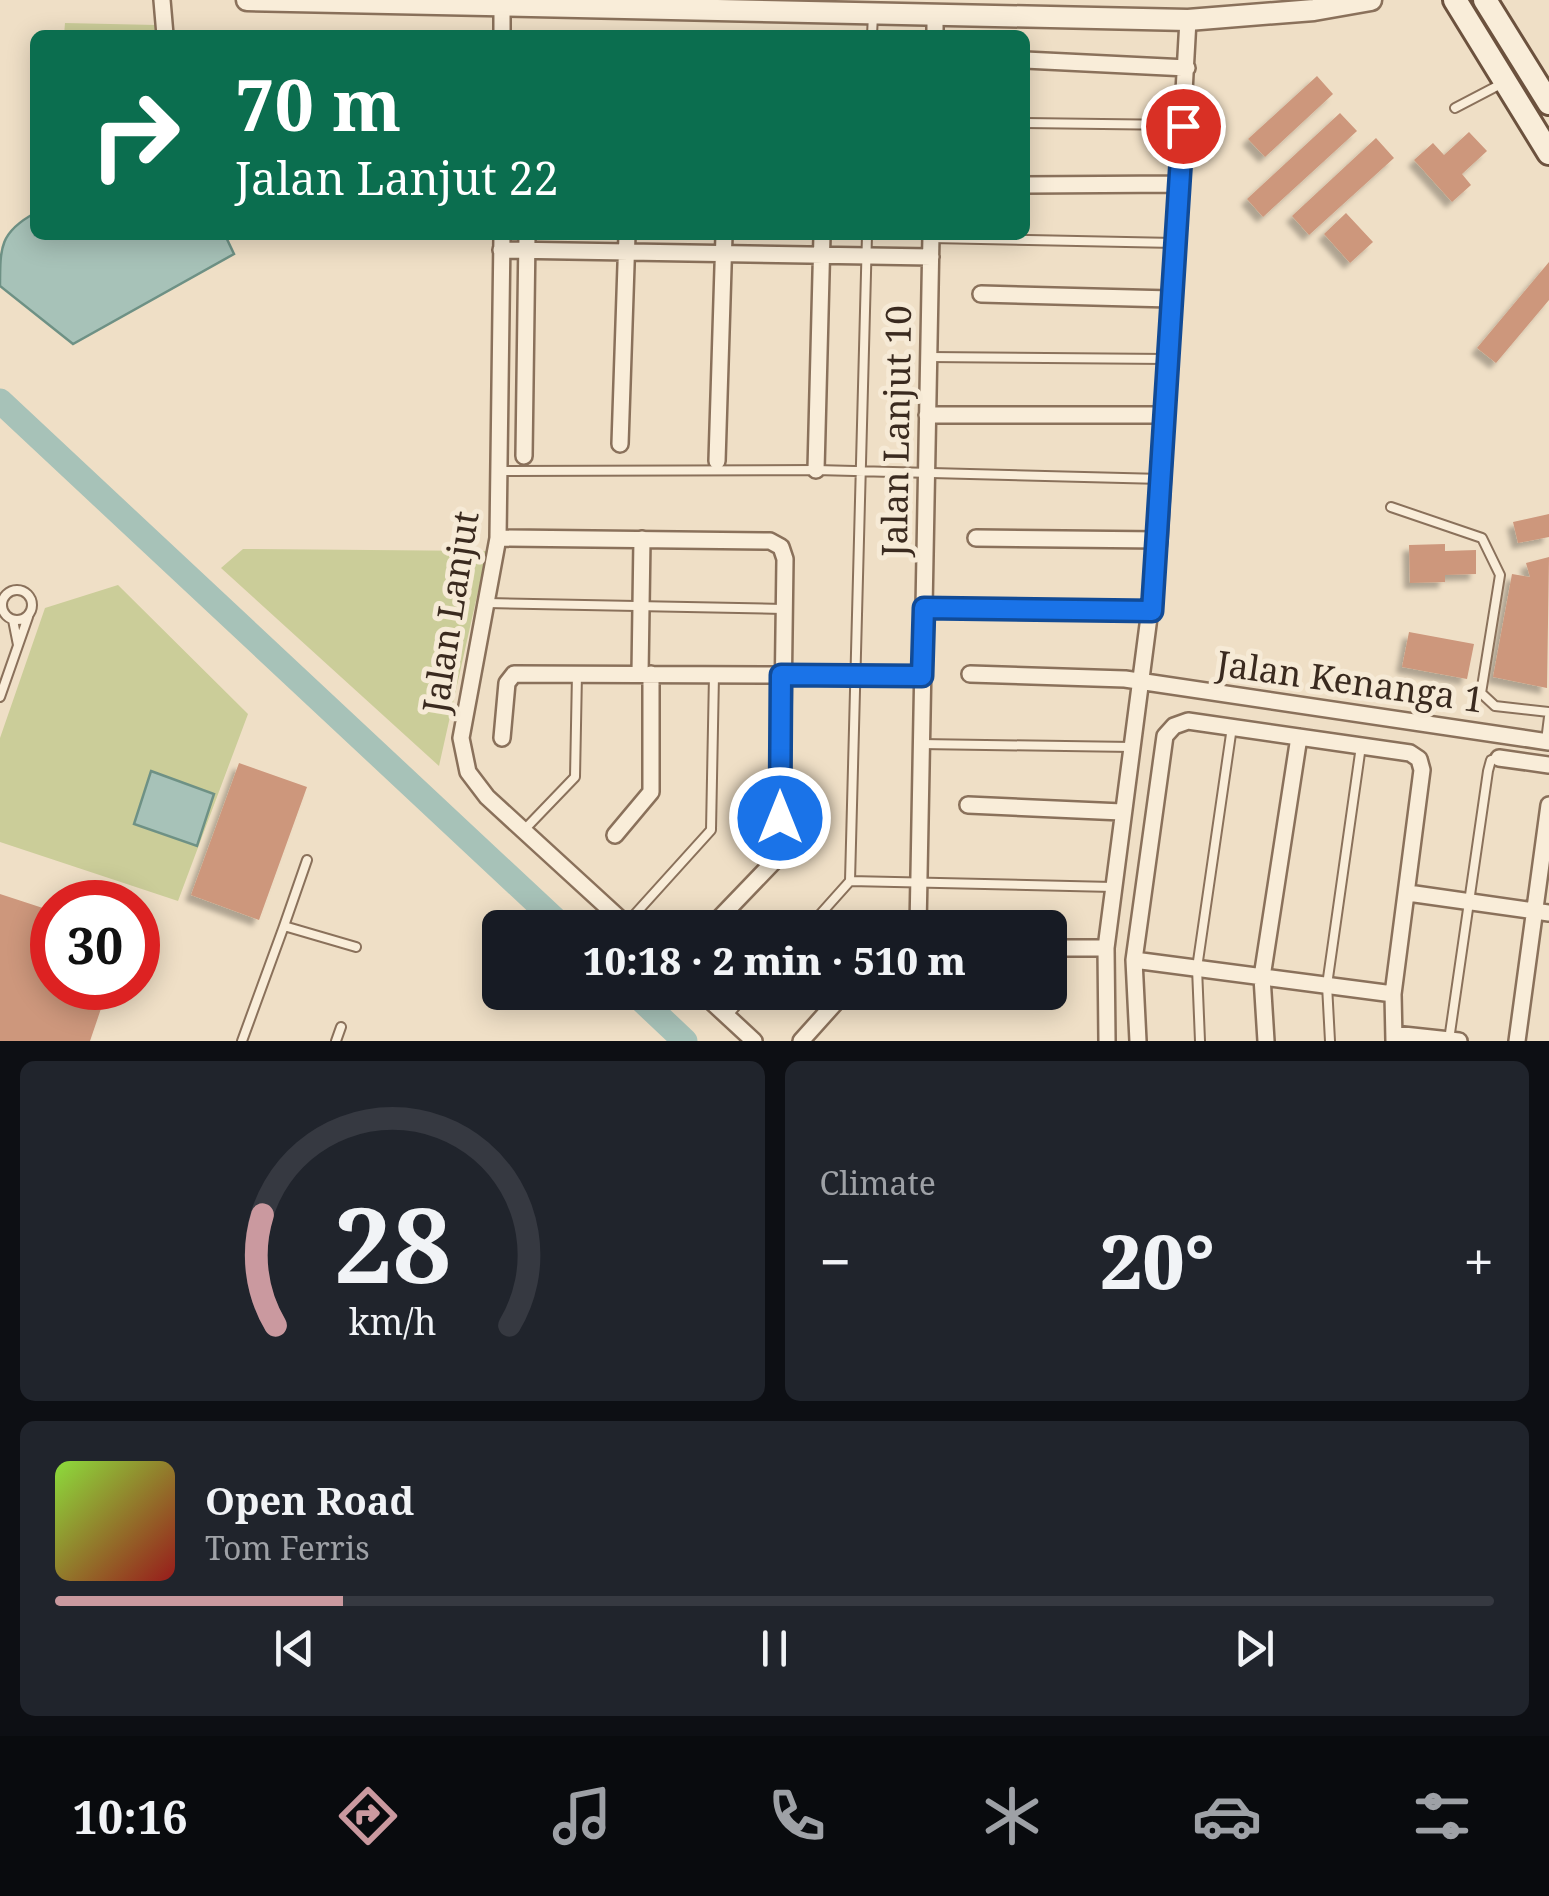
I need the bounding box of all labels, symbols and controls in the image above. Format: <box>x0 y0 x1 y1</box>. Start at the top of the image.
text: 70 m <box>235 56 401 152</box>
icon: right <box>70 70 200 200</box>
pin <box>1141 84 1226 169</box>
icon: arrive <box>1156 99 1211 154</box>
text: Jalan Lanjut 22 <box>235 147 559 208</box>
street label: Jalan Lanjut 10 <box>870 305 921 558</box>
street label: Jalan Lanjut <box>410 508 489 717</box>
street label: Jalan Kenanga 1 <box>1213 638 1487 723</box>
position arrow <box>728 766 832 870</box>
speed limit sign: 30 <box>30 880 160 1010</box>
text: 10:18 · 2 min · 510 m <box>583 934 966 986</box>
text: Climate <box>820 1161 936 1204</box>
text: 28 <box>333 1172 451 1313</box>
text: 20° <box>1100 1209 1215 1311</box>
text: − <box>820 1223 851 1298</box>
text: + <box>1463 1223 1494 1298</box>
text: km/h <box>348 1297 436 1345</box>
text: Open Road <box>205 1474 414 1526</box>
text: Tom Ferris <box>205 1526 370 1569</box>
icon: previous <box>267 1621 322 1676</box>
icon: pause <box>747 1621 802 1676</box>
icon: next <box>1227 1621 1282 1676</box>
icon: directions <box>333 1781 403 1851</box>
icon: music <box>547 1781 617 1851</box>
icon: phone <box>762 1781 832 1851</box>
icon: climate <box>977 1781 1047 1851</box>
icon: car <box>1192 1781 1262 1851</box>
icon: filters <box>1407 1781 1477 1851</box>
text: 10:16 <box>72 1786 188 1847</box>

